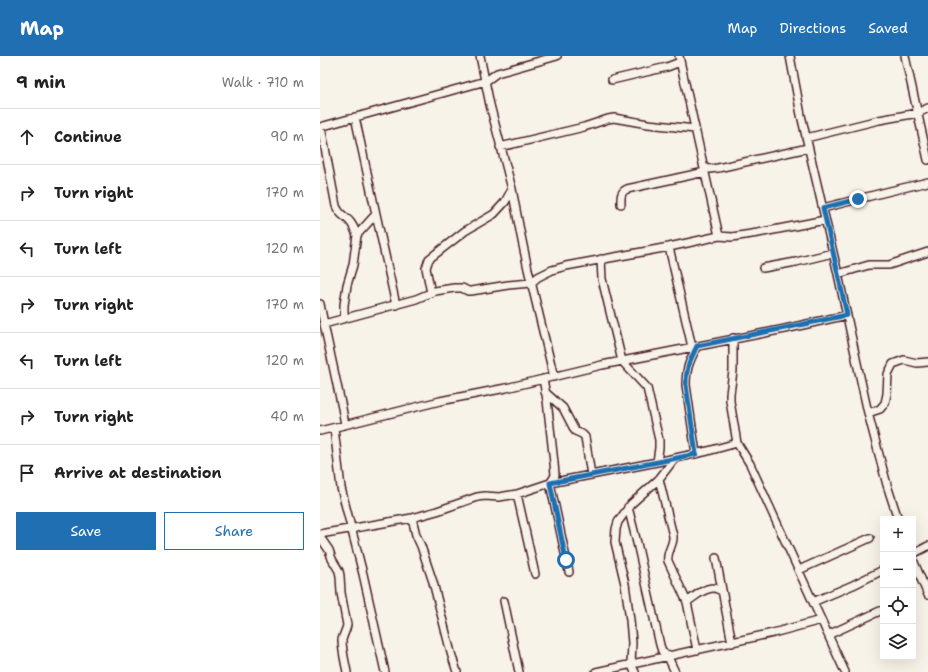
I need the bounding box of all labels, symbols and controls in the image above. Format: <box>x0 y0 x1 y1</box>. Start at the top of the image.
text: Map <box>20 16 64 41</box>
text: Map <box>728 19 758 37</box>
text: Directions <box>780 19 846 37</box>
text: Saved <box>868 19 908 37</box>
text: 9 min <box>16 71 66 93</box>
text: Walk · 710 m <box>222 74 304 91</box>
icon: ahead <box>16 126 38 148</box>
text: Continue <box>54 127 122 147</box>
text: 90 m <box>270 128 304 145</box>
icon: right <box>16 182 38 204</box>
text: Turn right <box>54 183 134 203</box>
text: 170 m <box>266 184 304 201</box>
route end <box>849 190 867 208</box>
icon: left <box>16 238 38 260</box>
text: Turn left <box>54 239 122 259</box>
text: 120 m <box>266 240 304 257</box>
icon: right <box>16 294 38 316</box>
text: Turn right <box>54 295 134 315</box>
text: 170 m <box>266 296 304 313</box>
icon: left <box>16 350 38 372</box>
text: Turn left <box>54 351 122 371</box>
text: 120 m <box>266 352 304 369</box>
icon: right <box>16 406 38 428</box>
text: Turn right <box>54 407 134 427</box>
text: 40 m <box>270 408 304 425</box>
icon: arrive <box>16 462 38 484</box>
text: Arrive at destination <box>54 463 222 483</box>
button: Save <box>16 512 156 550</box>
button: Share <box>164 512 304 550</box>
map controls <box>880 516 916 660</box>
button: + <box>880 516 916 552</box>
route start <box>557 551 575 569</box>
button: − <box>880 552 916 588</box>
button: locate <box>880 588 916 624</box>
button: layers <box>880 624 916 660</box>

